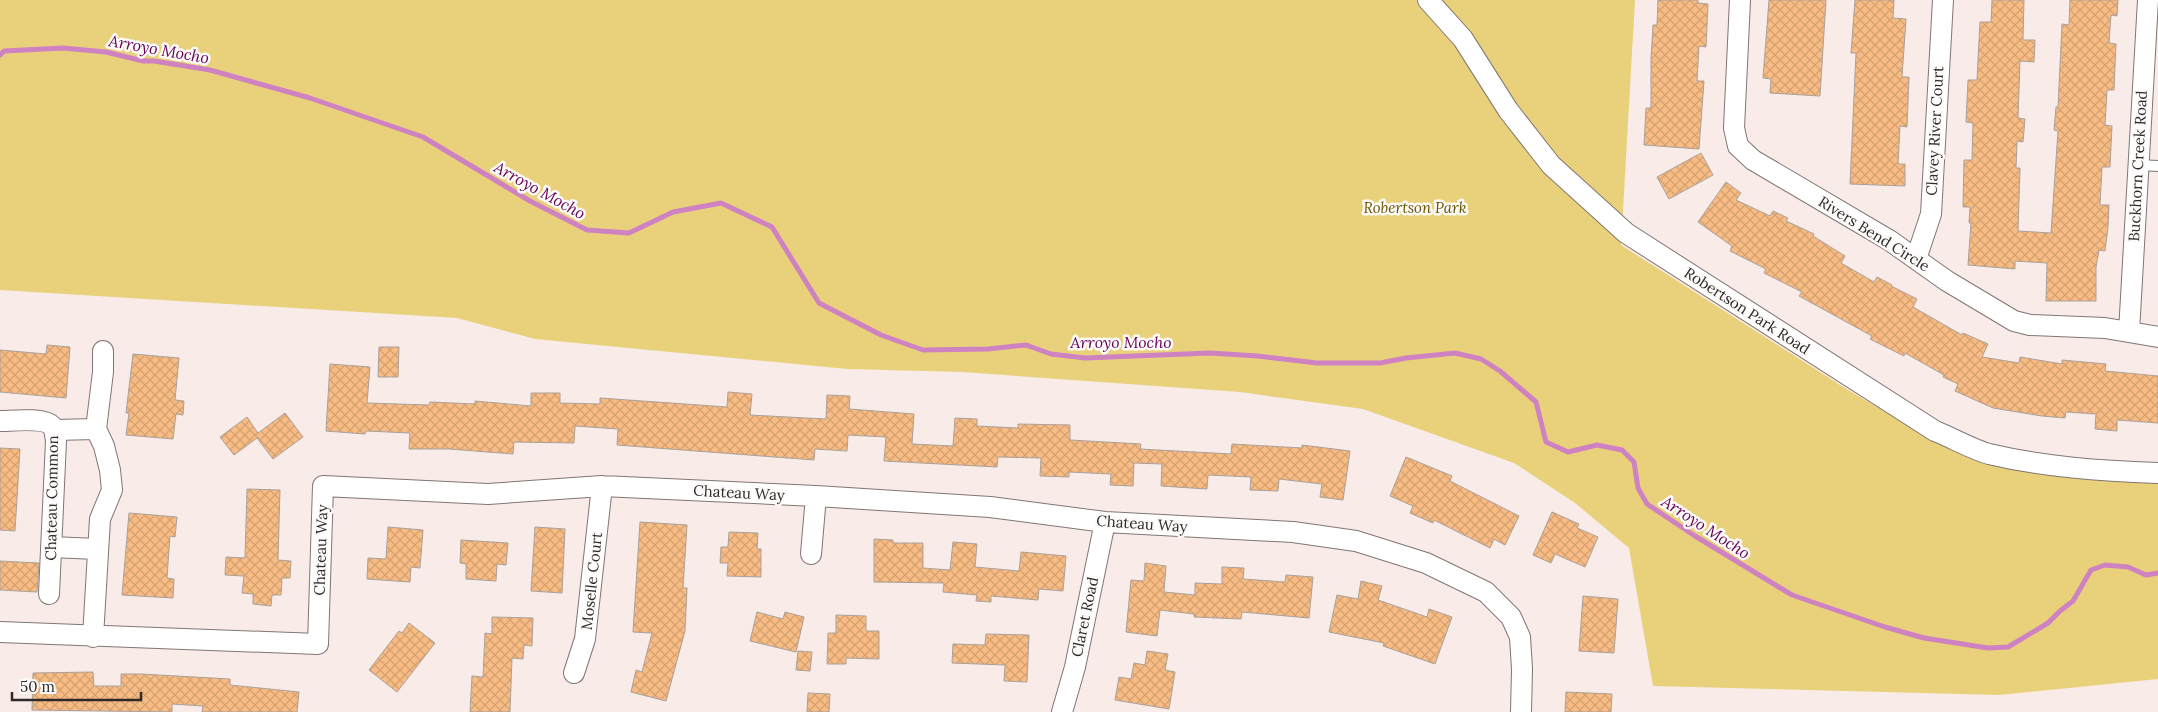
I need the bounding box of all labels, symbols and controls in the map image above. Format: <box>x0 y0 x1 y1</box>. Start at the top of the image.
water label: Arroyo Mocho <box>106 30 211 68</box>
street label: Clavey River Court <box>1922 65 1947 196</box>
street label: Buckhorn Creek Road <box>2124 90 2151 242</box>
water label: Arroyo Mocho <box>490 156 589 223</box>
street label: Rivers Bend Circle <box>1815 192 1933 275</box>
park label: Robertson Park <box>1363 198 1467 217</box>
street label: Robertson Park Road <box>1681 263 1814 358</box>
water label: Arroyo Mocho <box>1069 332 1172 352</box>
street label: Chateau Common <box>41 435 62 561</box>
street label: Chateau Way <box>693 481 785 504</box>
water label: Arroyo Mocho <box>1657 490 1754 563</box>
street label: Chateau Way <box>309 504 332 596</box>
street label: Chateau Way <box>1096 511 1188 536</box>
street label: Moselle Court <box>577 531 606 631</box>
street label: Claret Road <box>1067 575 1102 659</box>
scale bar <box>12 670 141 702</box>
text: 50 m <box>20 677 55 696</box>

